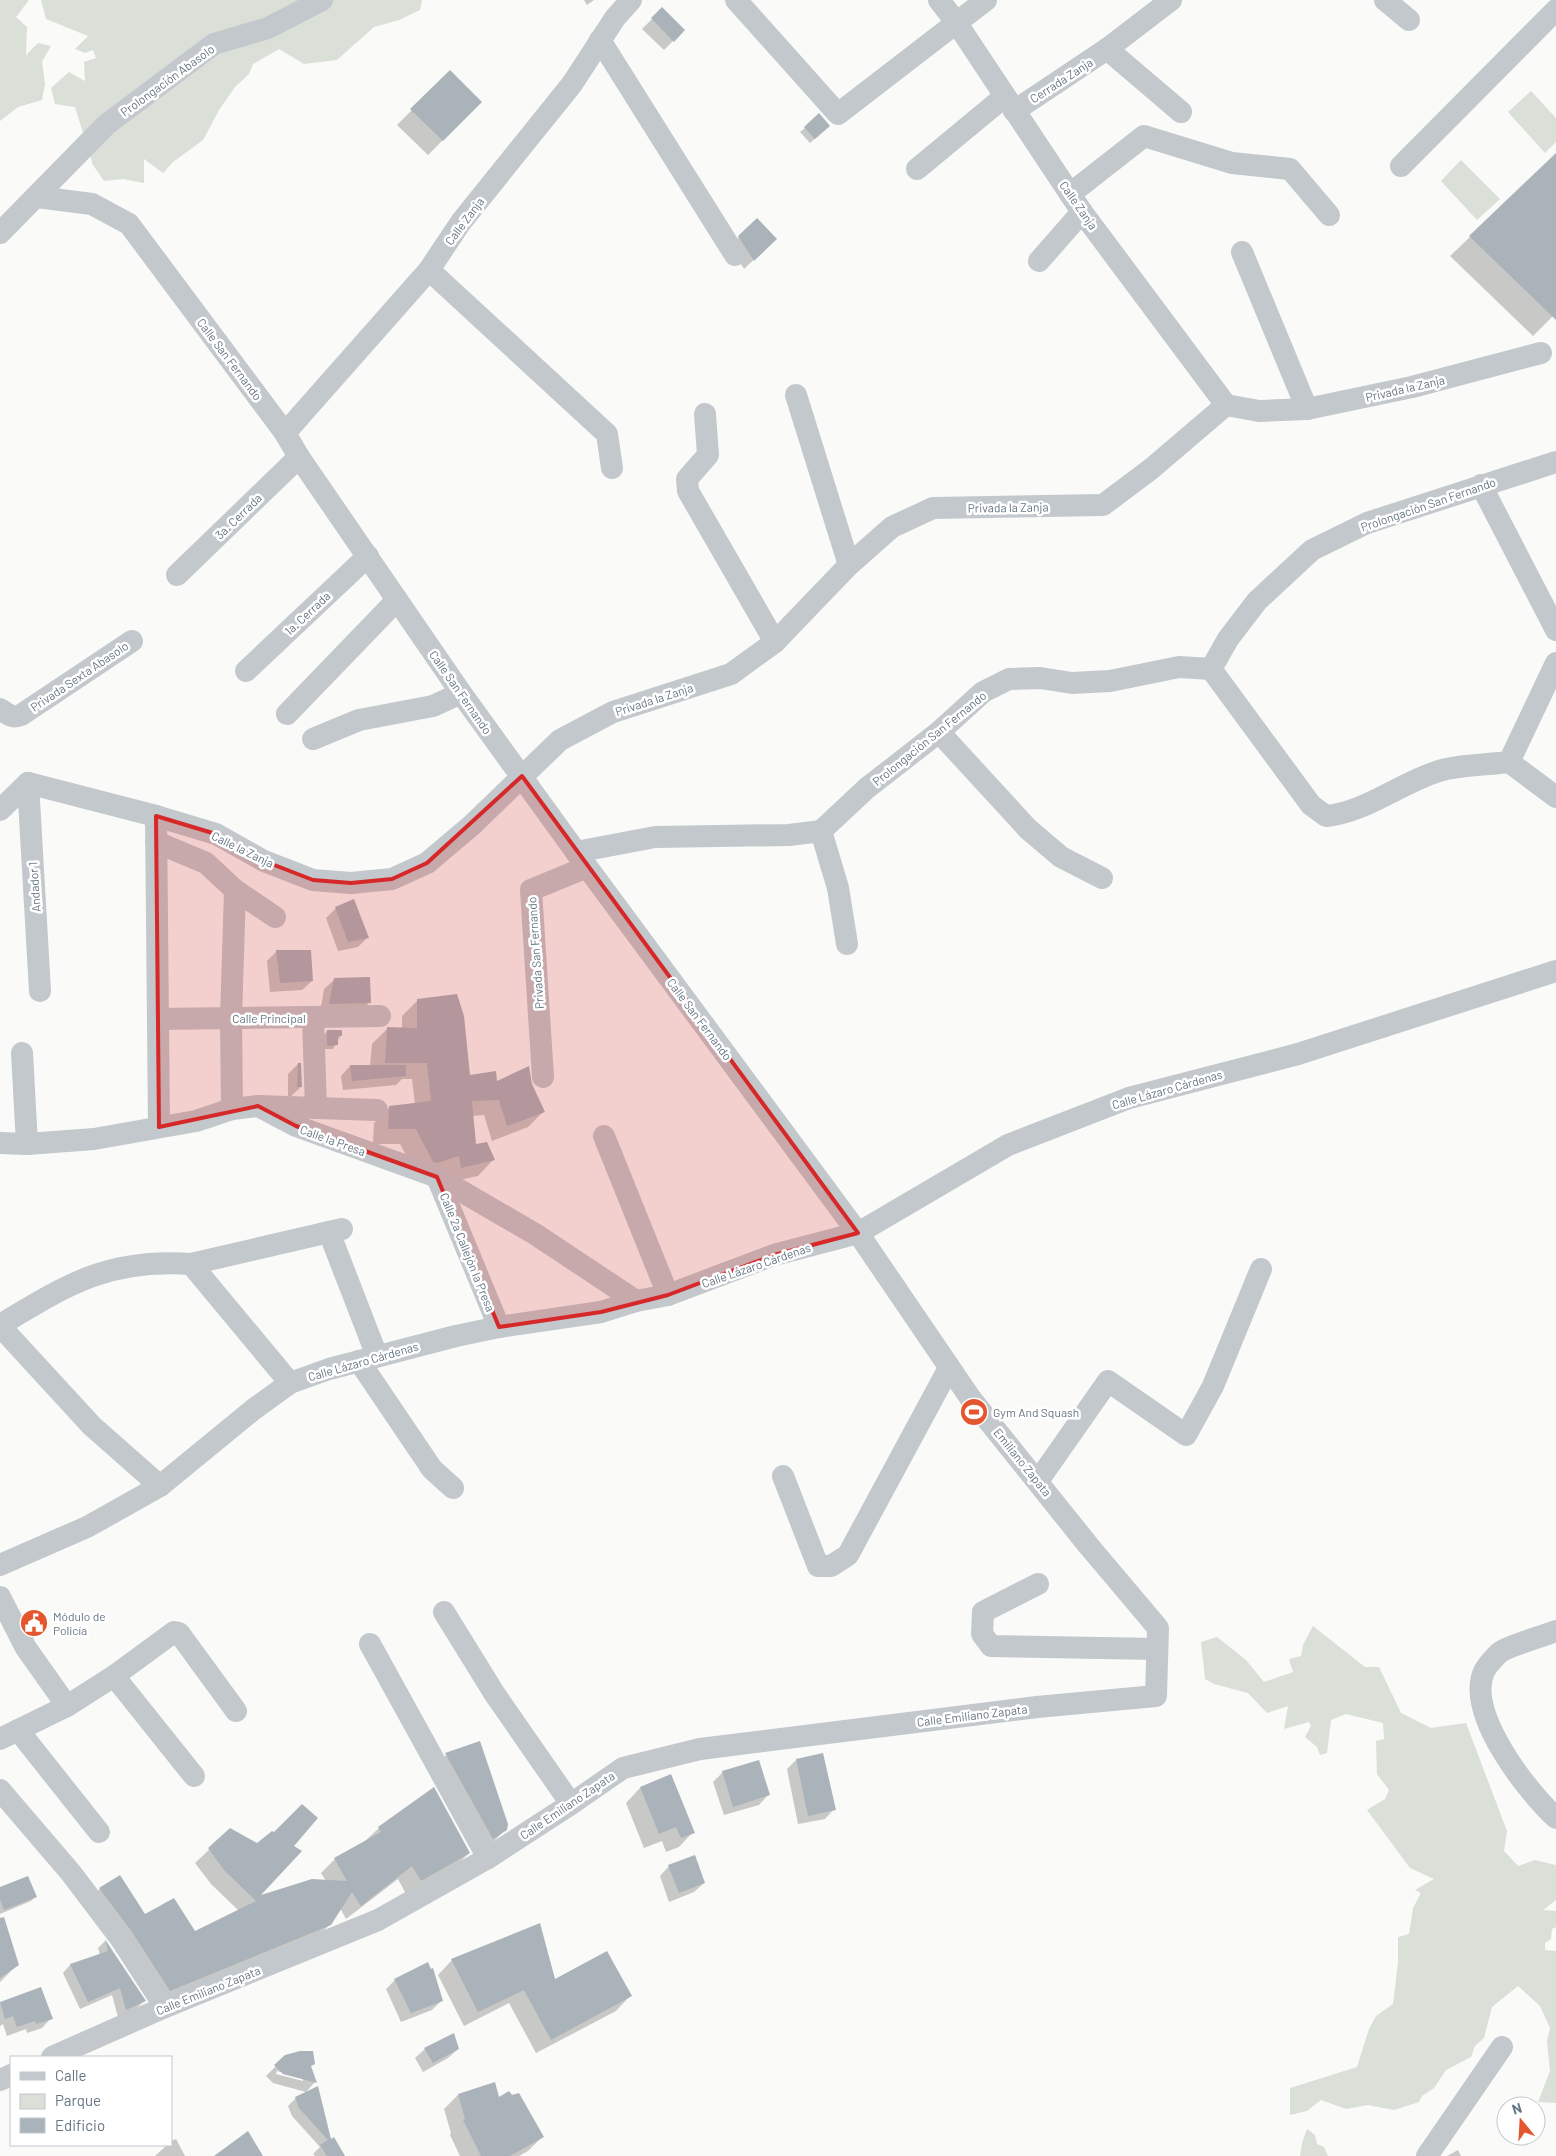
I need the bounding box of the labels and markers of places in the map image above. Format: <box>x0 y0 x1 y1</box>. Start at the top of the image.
sports icon: Gym And Squash <box>959 1397 989 1427</box>
place label: Gym And Squash <box>993 1405 1079 1419</box>
public building icon: Módulo de Policía <box>19 1608 49 1638</box>
place label: Módulo de Policía <box>53 1609 106 1637</box>

